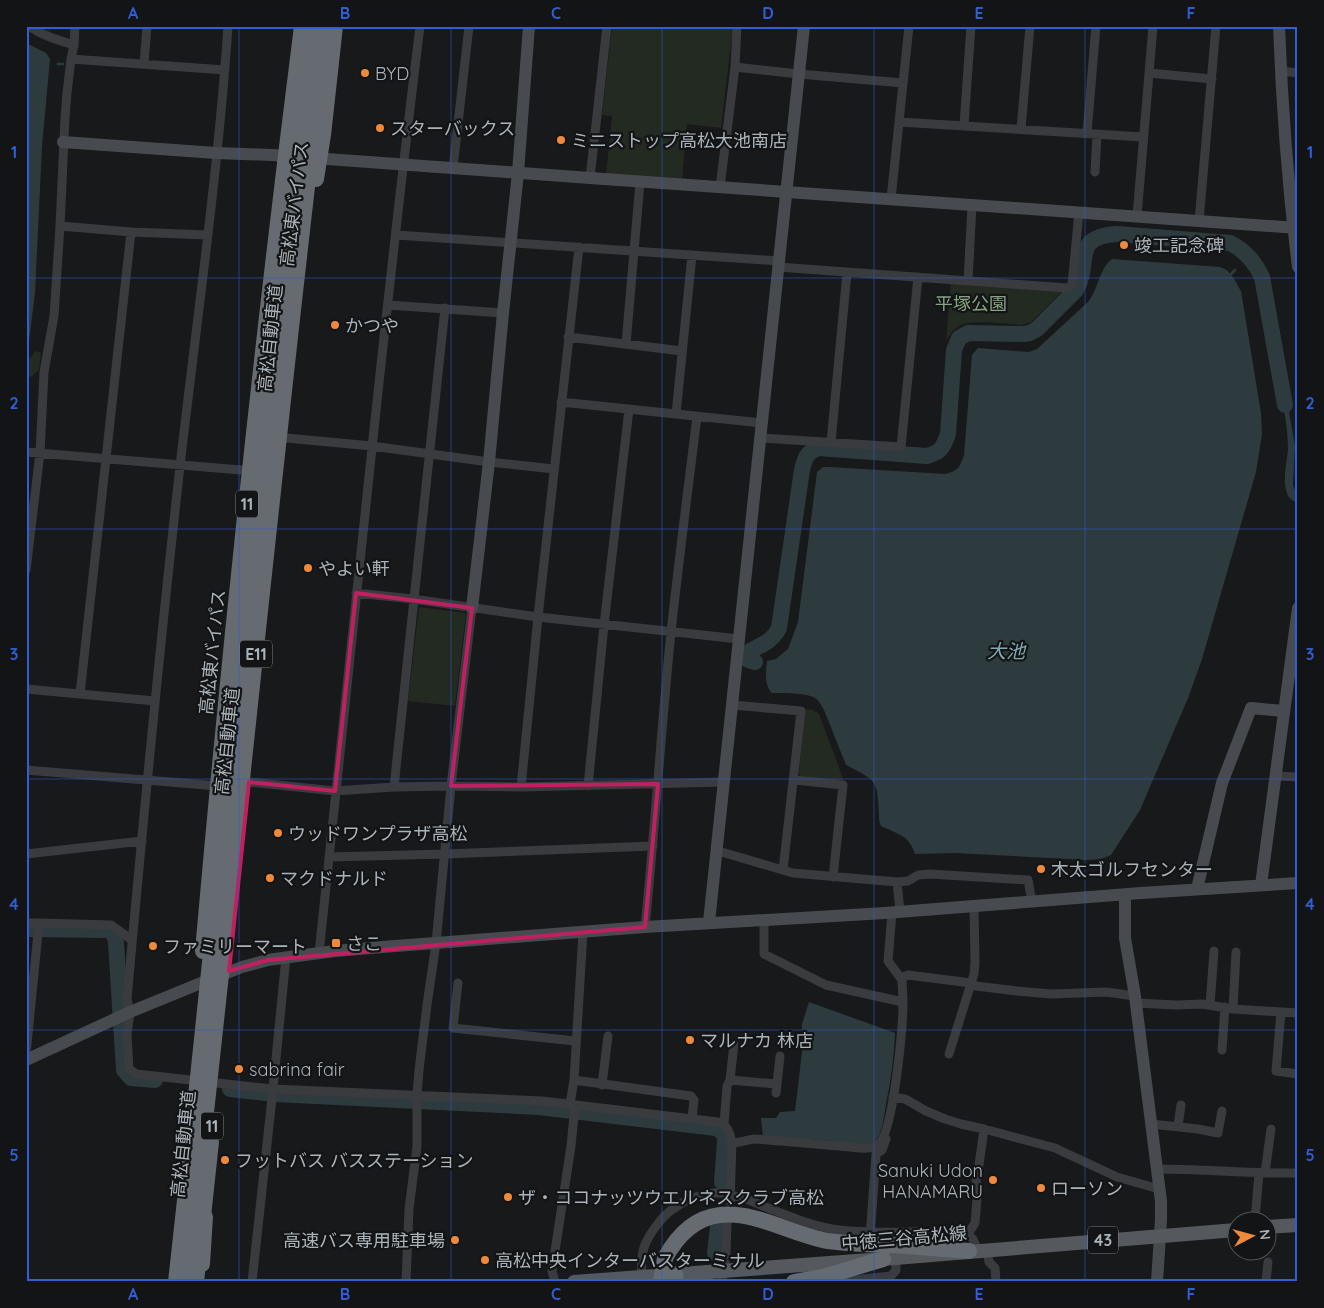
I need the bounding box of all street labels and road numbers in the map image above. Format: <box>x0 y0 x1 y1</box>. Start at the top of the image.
street label: 高松東バイパス <box>275 140 313 268</box>
street label: 高松自動車道 <box>253 283 287 393</box>
road number: 11 <box>236 490 258 518</box>
street label: 高松東バイパス <box>194 588 230 716</box>
road number: E11 <box>240 641 272 668</box>
street label: 高松自動車道 <box>210 686 244 796</box>
street label: 高松自動車道 <box>166 1089 200 1199</box>
road number: 11 <box>201 1112 223 1140</box>
street label: 中徳三谷高松線 <box>840 1221 968 1255</box>
road number: 43 <box>1088 1226 1118 1254</box>

